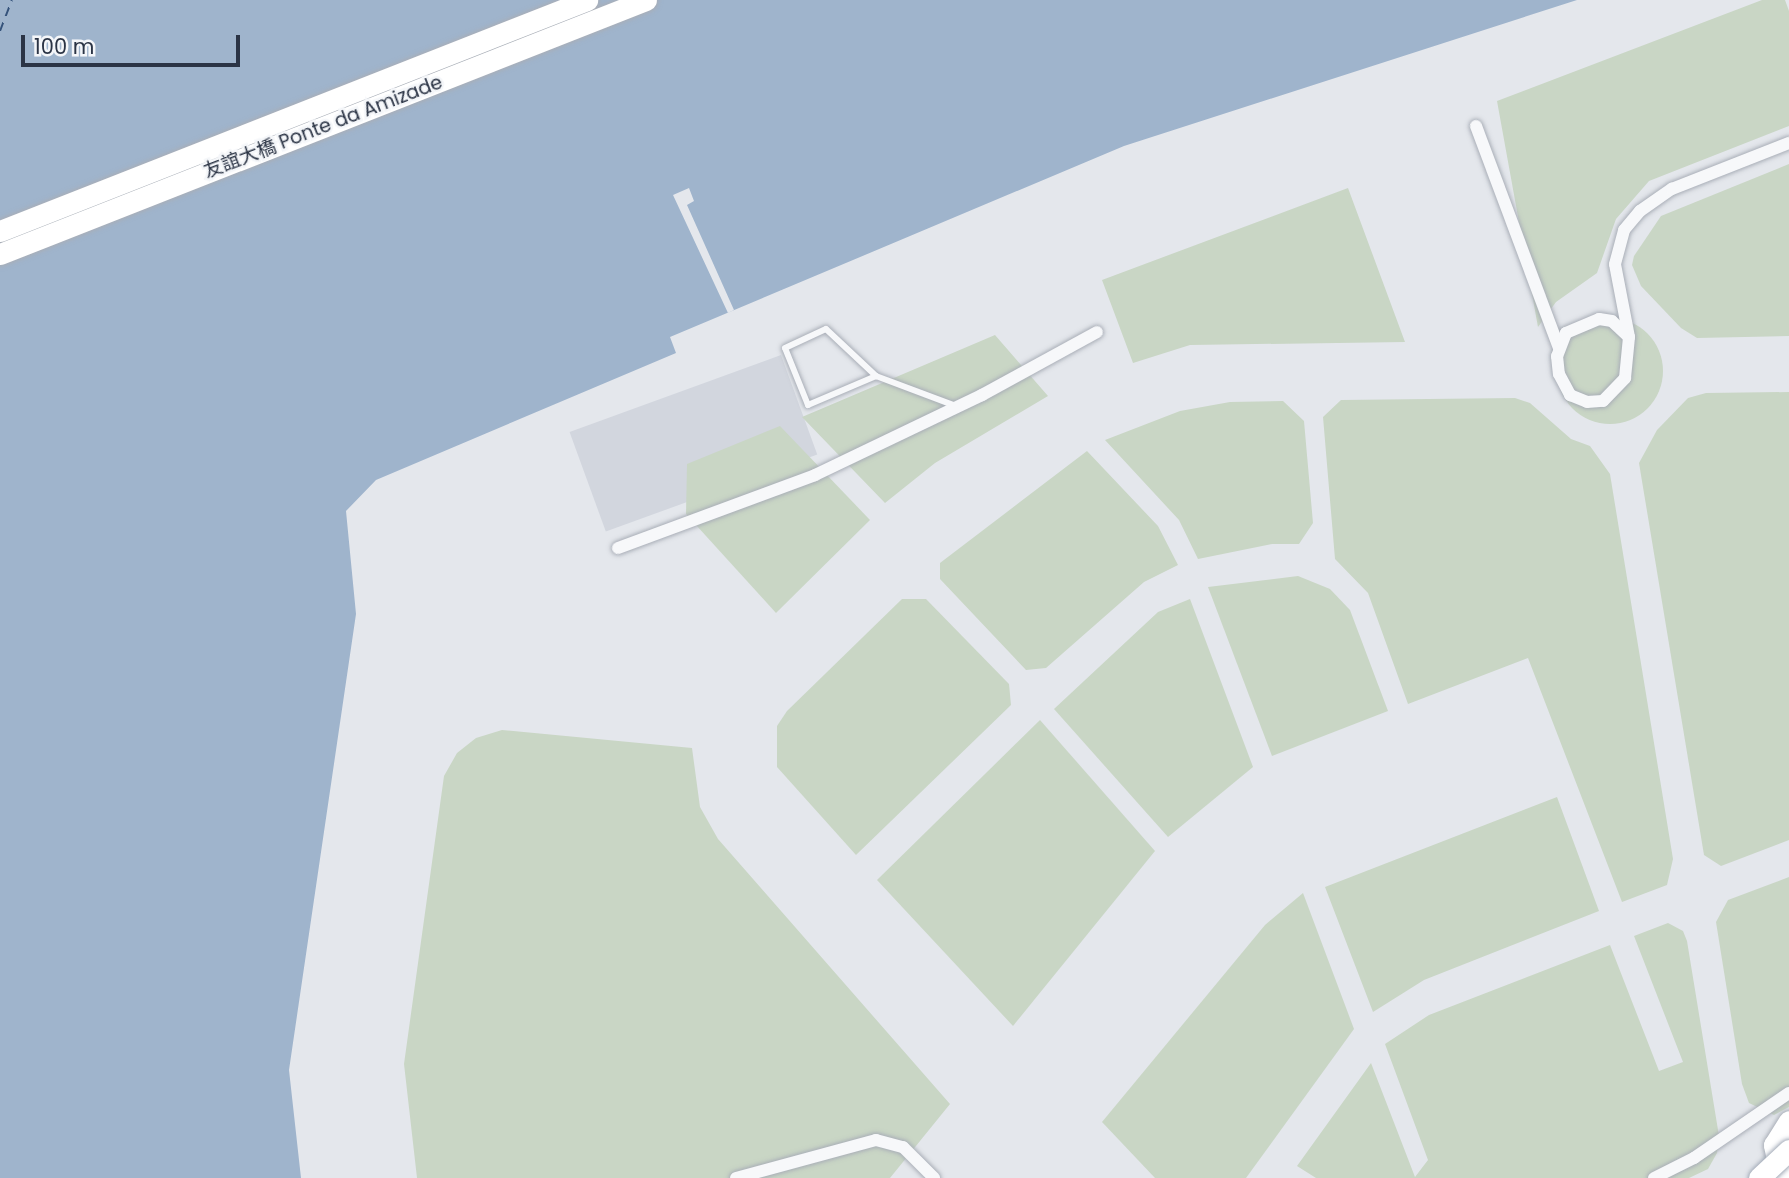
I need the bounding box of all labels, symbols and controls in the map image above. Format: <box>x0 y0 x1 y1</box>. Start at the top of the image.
scale bar <box>24 21 243 65</box>
text: 100 m <box>34 32 94 61</box>
street label: 友誼大橋 Ponte da Amizade <box>200 71 446 183</box>

